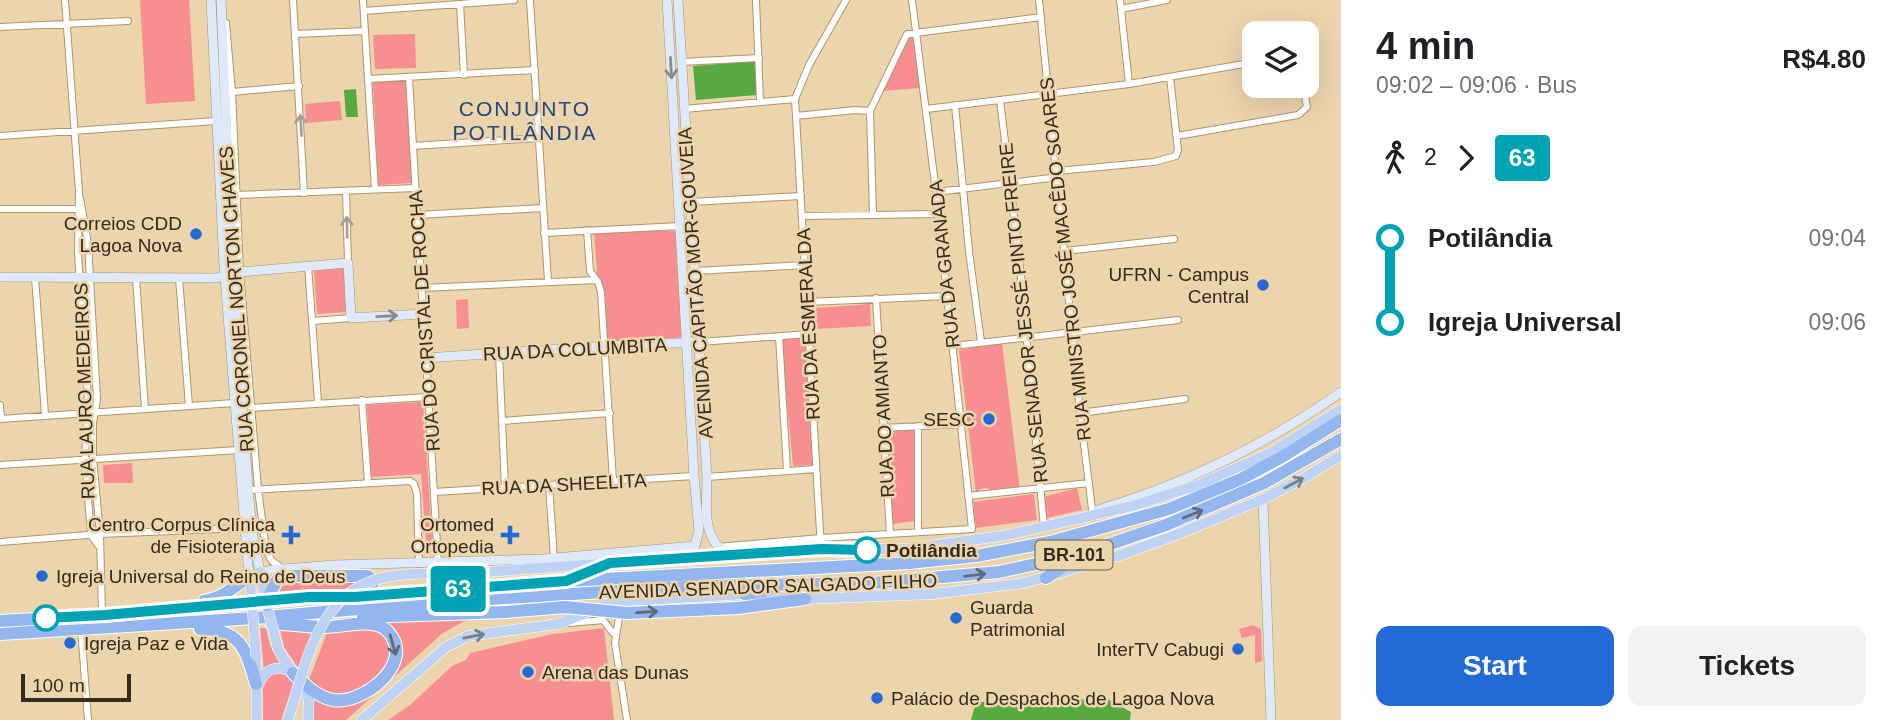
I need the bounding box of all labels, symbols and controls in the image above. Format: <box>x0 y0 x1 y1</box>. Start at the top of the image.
map controls <box>1242 21 1319 98</box>
button: layers <box>1242 21 1319 98</box>
text: 4 min <box>1376 25 1475 67</box>
text: R$4.80 <box>1782 44 1866 74</box>
one-way arrow <box>665 56 678 79</box>
text: 09:02 – 09:06 · Bus <box>1376 72 1577 98</box>
street label: RUA MINISTRO JOSÉ MACÊDO SOARES <box>1036 76 1095 442</box>
district label: CONJUNTO POTILÂNDIA <box>453 97 597 144</box>
one-way arrow <box>294 113 307 136</box>
street label: AVENIDA CAPITÃO MOR-GOUVEIA <box>674 126 717 439</box>
icon: walk <box>1376 139 1414 177</box>
icon: forward <box>1447 139 1485 177</box>
street label: RUA SENADOR JESSÉ PINTO FREIRE <box>995 142 1052 484</box>
text: 2 <box>1424 144 1437 170</box>
text: 63 <box>1509 144 1536 171</box>
street label: RUA CORONEL NORTON CHAVES <box>215 145 258 453</box>
street label: RUA DA GRANADA <box>925 179 964 349</box>
street label: RUA DO CRISTAL DE ROCHA <box>405 189 444 452</box>
place label: Correios CDD Lagoa Nova <box>64 213 182 256</box>
one-way arrow <box>340 216 354 239</box>
text: Potilândia <box>1428 223 1552 253</box>
text: 09:04 <box>1808 225 1866 251</box>
marker: Correios CDD Lagoa Nova <box>188 226 204 242</box>
street label: RUA DA ESMERALDA <box>793 227 824 420</box>
place label: UFRN - Campus Central <box>1109 264 1249 307</box>
marker: UFRN - Campus Central <box>1255 277 1271 293</box>
street label: RUA LAURO MEDEIROS <box>70 282 99 500</box>
text: Igreja Universal <box>1428 307 1622 337</box>
one-way arrow <box>375 309 398 322</box>
text: 09:06 <box>1808 309 1866 335</box>
street label: RUA DA COLUMBITA <box>482 334 668 365</box>
street label: RUA DO AMIANTO <box>869 334 898 498</box>
place label: SESC <box>923 409 975 430</box>
marker: SESC <box>981 411 997 427</box>
street label: RUA DA SHEELITA <box>481 470 647 499</box>
one-way arrow <box>1284 475 1304 489</box>
one-way arrow <box>1182 506 1203 519</box>
place label: Centro Corpus Clínica de Fisioterapia <box>88 514 275 557</box>
place label: Ortomed Ortopedia <box>411 514 494 557</box>
marker: Centro Corpus Clínica de Fisioterapia <box>281 525 301 545</box>
marker: Ortomed Ortopedia <box>500 525 520 545</box>
marker: Potilândia <box>854 537 880 563</box>
place label: Potilândia <box>886 540 977 561</box>
road number: BR-101 <box>1036 540 1112 570</box>
place label: Igreja Universal do Reino de Deus <box>56 566 345 587</box>
line badge: 63 <box>426 566 490 612</box>
marker: Igreja Universal do Reino de Deus <box>34 568 50 584</box>
one-way arrow <box>963 569 986 582</box>
street label: AVENIDA SENADOR SALGADO FILHO <box>598 570 938 603</box>
text: 63 <box>445 575 471 602</box>
place label: Guarda Patrimonial <box>970 597 1065 640</box>
unlabelled marker <box>33 605 59 631</box>
one-way arrow <box>635 605 658 618</box>
marker: Guarda Patrimonial <box>948 610 964 626</box>
button: Start <box>1376 626 1614 706</box>
button: Tickets <box>1628 626 1866 706</box>
one-way arrow <box>462 629 485 642</box>
place label: Igreja Paz e Vida <box>84 633 229 654</box>
one-way arrow <box>387 634 400 656</box>
marker: Igreja Paz e Vida <box>62 635 78 651</box>
place label: InterTV Cabugi <box>1096 639 1224 660</box>
marker: InterTV Cabugi <box>1230 641 1246 657</box>
place label: Arena das Dunas <box>542 662 689 683</box>
marker: Arena das Dunas <box>520 664 536 680</box>
scale bar <box>21 671 131 703</box>
text: 100 m <box>32 675 85 696</box>
place label: Palácio de Despachos de Lagoa Nova <box>891 688 1215 709</box>
marker: Palácio de Despachos de Lagoa Nova <box>869 690 885 706</box>

